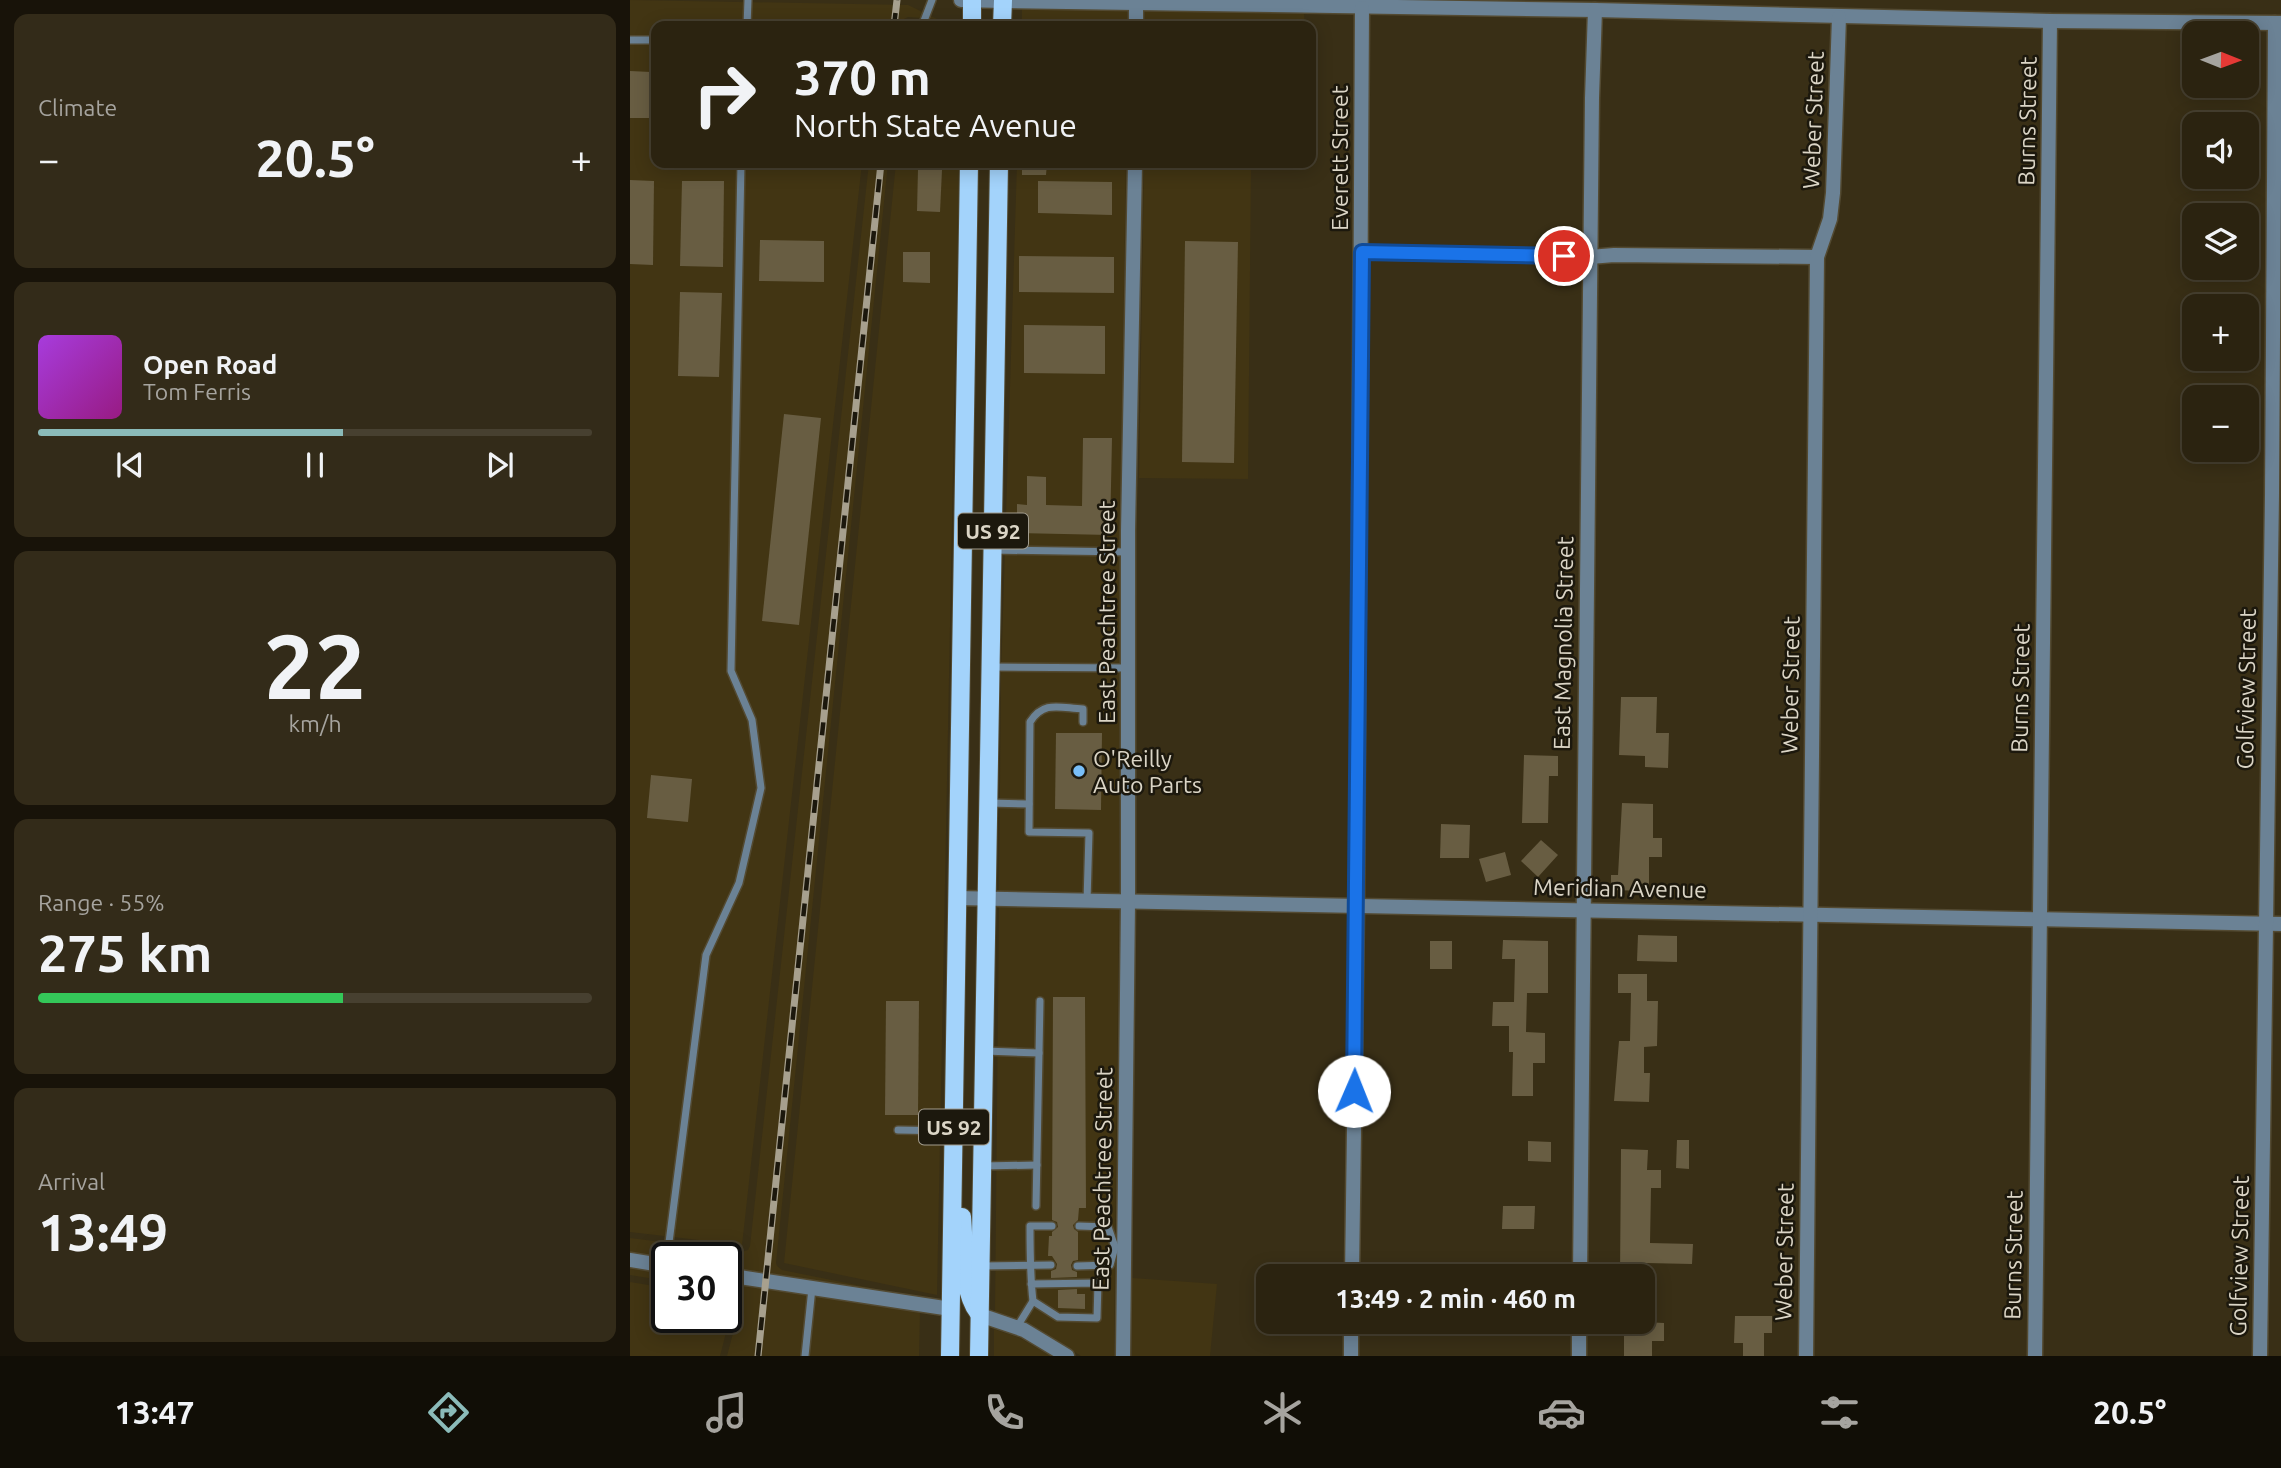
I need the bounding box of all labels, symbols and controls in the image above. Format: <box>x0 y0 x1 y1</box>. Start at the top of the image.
north arrow <box>2182 21 2259 98</box>
map controls <box>2182 21 2259 462</box>
icon: right <box>679 49 770 140</box>
text: 370 m <box>794 49 931 104</box>
street label: Weber Street <box>1798 51 1828 189</box>
street label: Burns Street <box>2013 56 2041 186</box>
street label: Everett Street <box>1327 85 1352 231</box>
text: Climate <box>38 95 117 120</box>
text: North State Avenue <box>794 107 1077 143</box>
button: sound <box>2182 112 2259 189</box>
text: 20.5° <box>255 129 375 187</box>
text: − <box>38 138 59 180</box>
text: + <box>571 138 592 180</box>
button: layers <box>2182 203 2259 280</box>
pin <box>1534 226 1594 286</box>
icon: arrive <box>1545 237 1583 275</box>
button: + <box>2182 294 2259 371</box>
text: Open Road <box>143 350 277 379</box>
text: Tom Ferris <box>143 379 251 404</box>
button: − <box>2182 385 2259 462</box>
icon: previous <box>111 446 149 484</box>
icon: pause <box>296 446 334 484</box>
icon: next <box>481 446 519 484</box>
street label: East Peachtree Street <box>1094 500 1119 724</box>
road number: US 92 <box>958 514 1028 548</box>
street label: East Magnolia Street <box>1549 536 1577 750</box>
street label: Golfview Street <box>2232 608 2260 770</box>
text: 22 <box>264 614 366 716</box>
street label: Weber Street <box>1776 616 1804 754</box>
street label: Burns Street <box>2006 623 2034 753</box>
text: km/h <box>288 711 342 736</box>
place label: O'Reilly Auto Parts <box>1093 746 1202 797</box>
marker: O'Reilly Auto Parts <box>1071 763 1087 779</box>
street label: Meridian Avenue <box>1533 874 1707 902</box>
text: Range · 55% <box>38 890 165 915</box>
text: 275 km <box>38 924 212 982</box>
position arrow <box>1317 1054 1391 1128</box>
street label: East Peachtree Street <box>1088 1067 1116 1291</box>
road number: US 92 <box>919 1110 989 1144</box>
text: Arrival <box>38 1169 105 1194</box>
street label: Golfview Street <box>2225 1175 2253 1337</box>
street label: Weber Street <box>1770 1183 1798 1321</box>
street label: Burns Street <box>1999 1190 2027 1320</box>
text: 13:49 <box>38 1203 168 1261</box>
speed limit sign: 30 <box>651 1242 742 1333</box>
text: 13:49 · 2 min · 460 m <box>1335 1284 1576 1313</box>
icon: directions <box>424 1388 473 1437</box>
icon: music <box>702 1388 751 1437</box>
icon: phone <box>980 1388 1029 1437</box>
icon: climate <box>1258 1388 1307 1437</box>
icon: car <box>1537 1388 1586 1437</box>
icon: filters <box>1815 1388 1864 1437</box>
text: 13:47 <box>115 1394 195 1430</box>
text: 20.5° <box>2093 1394 2166 1430</box>

